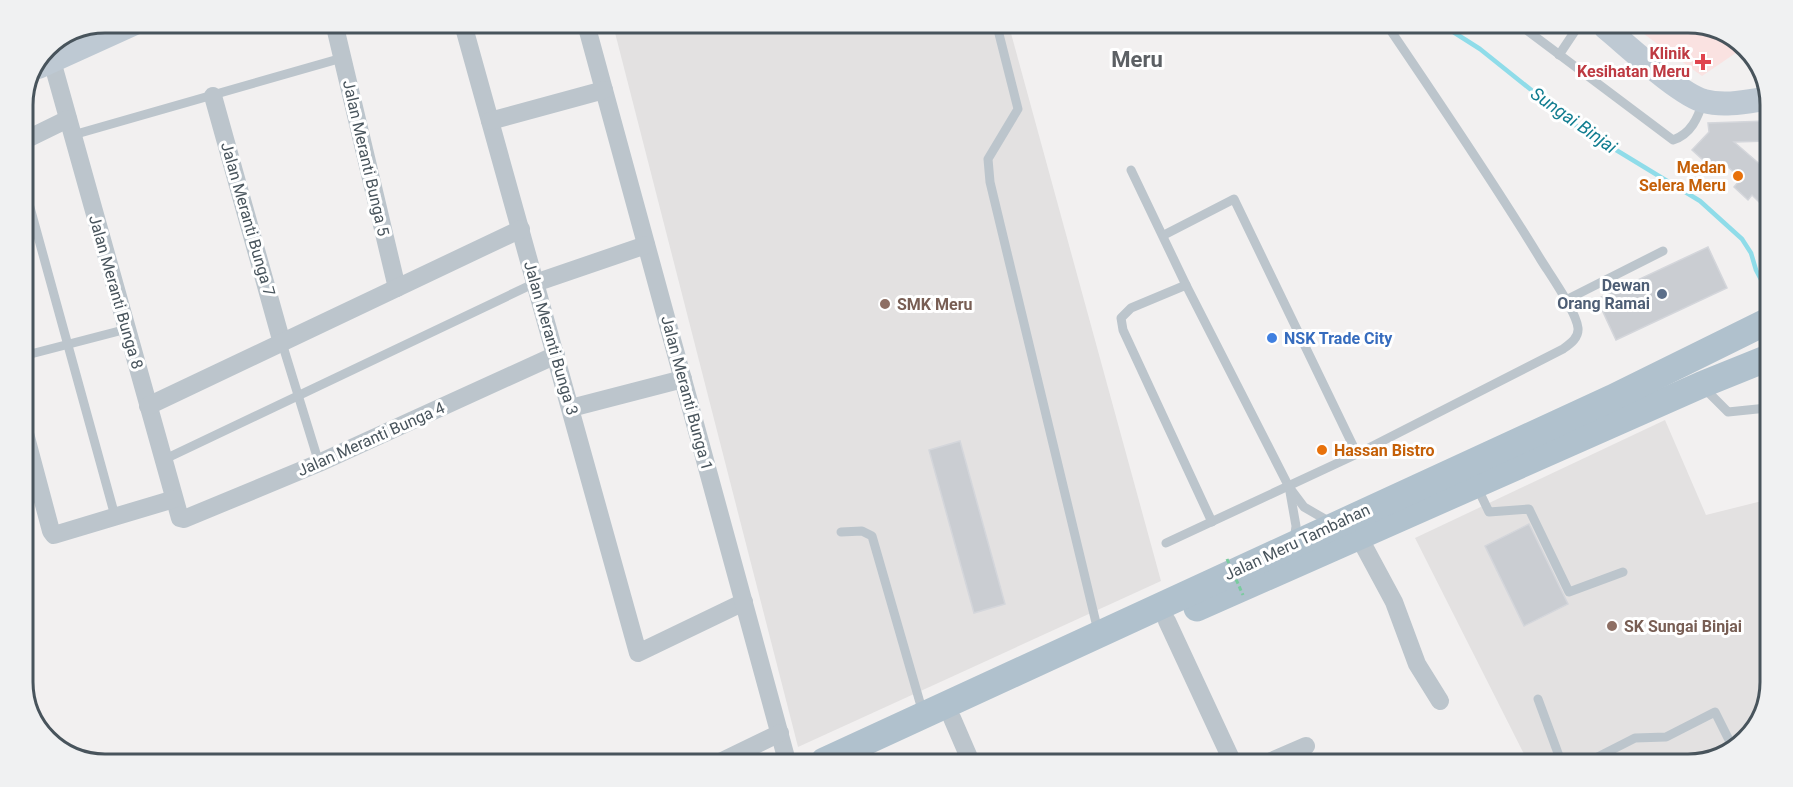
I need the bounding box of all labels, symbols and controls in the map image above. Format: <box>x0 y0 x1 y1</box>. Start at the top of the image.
place label: Klinik Kesihatan Meru <box>1577 44 1690 81</box>
district label: Meru <box>1111 47 1163 72</box>
marker: Klinik Kesihatan Meru <box>1694 53 1712 71</box>
street label: Jalan Meranti Bunga 5 <box>339 78 393 238</box>
water label: Sungai Binjai <box>1527 83 1622 158</box>
street label: Jalan Meranti Bunga 7 <box>217 140 279 298</box>
place label: Medan Selera Meru <box>1639 158 1726 195</box>
marker: Medan Selera Meru <box>1731 169 1745 183</box>
street label: Jalan Meranti Bunga 8 <box>85 213 147 371</box>
street label: Jalan Meranti Bunga 3 <box>520 259 582 417</box>
place label: Dewan Orang Ramai <box>1557 276 1650 313</box>
marker: Dewan Orang Ramai <box>1655 287 1669 301</box>
place label: SMK Meru <box>897 295 973 314</box>
marker: SMK Meru <box>878 297 892 311</box>
street label: Jalan Meranti Bunga 1 <box>657 314 717 472</box>
place label: NSK Trade City <box>1284 329 1393 348</box>
marker: NSK Trade City <box>1265 331 1279 345</box>
street label: Jalan Meranti Bunga 4 <box>294 398 448 480</box>
place label: Hassan Bistro <box>1334 441 1435 460</box>
marker: Hassan Bistro <box>1315 443 1329 457</box>
street label: Jalan Meru Tambahan <box>1221 500 1373 584</box>
place label: SK Sungai Binjai <box>1624 617 1742 636</box>
marker: SK Sungai Binjai <box>1605 619 1619 633</box>

